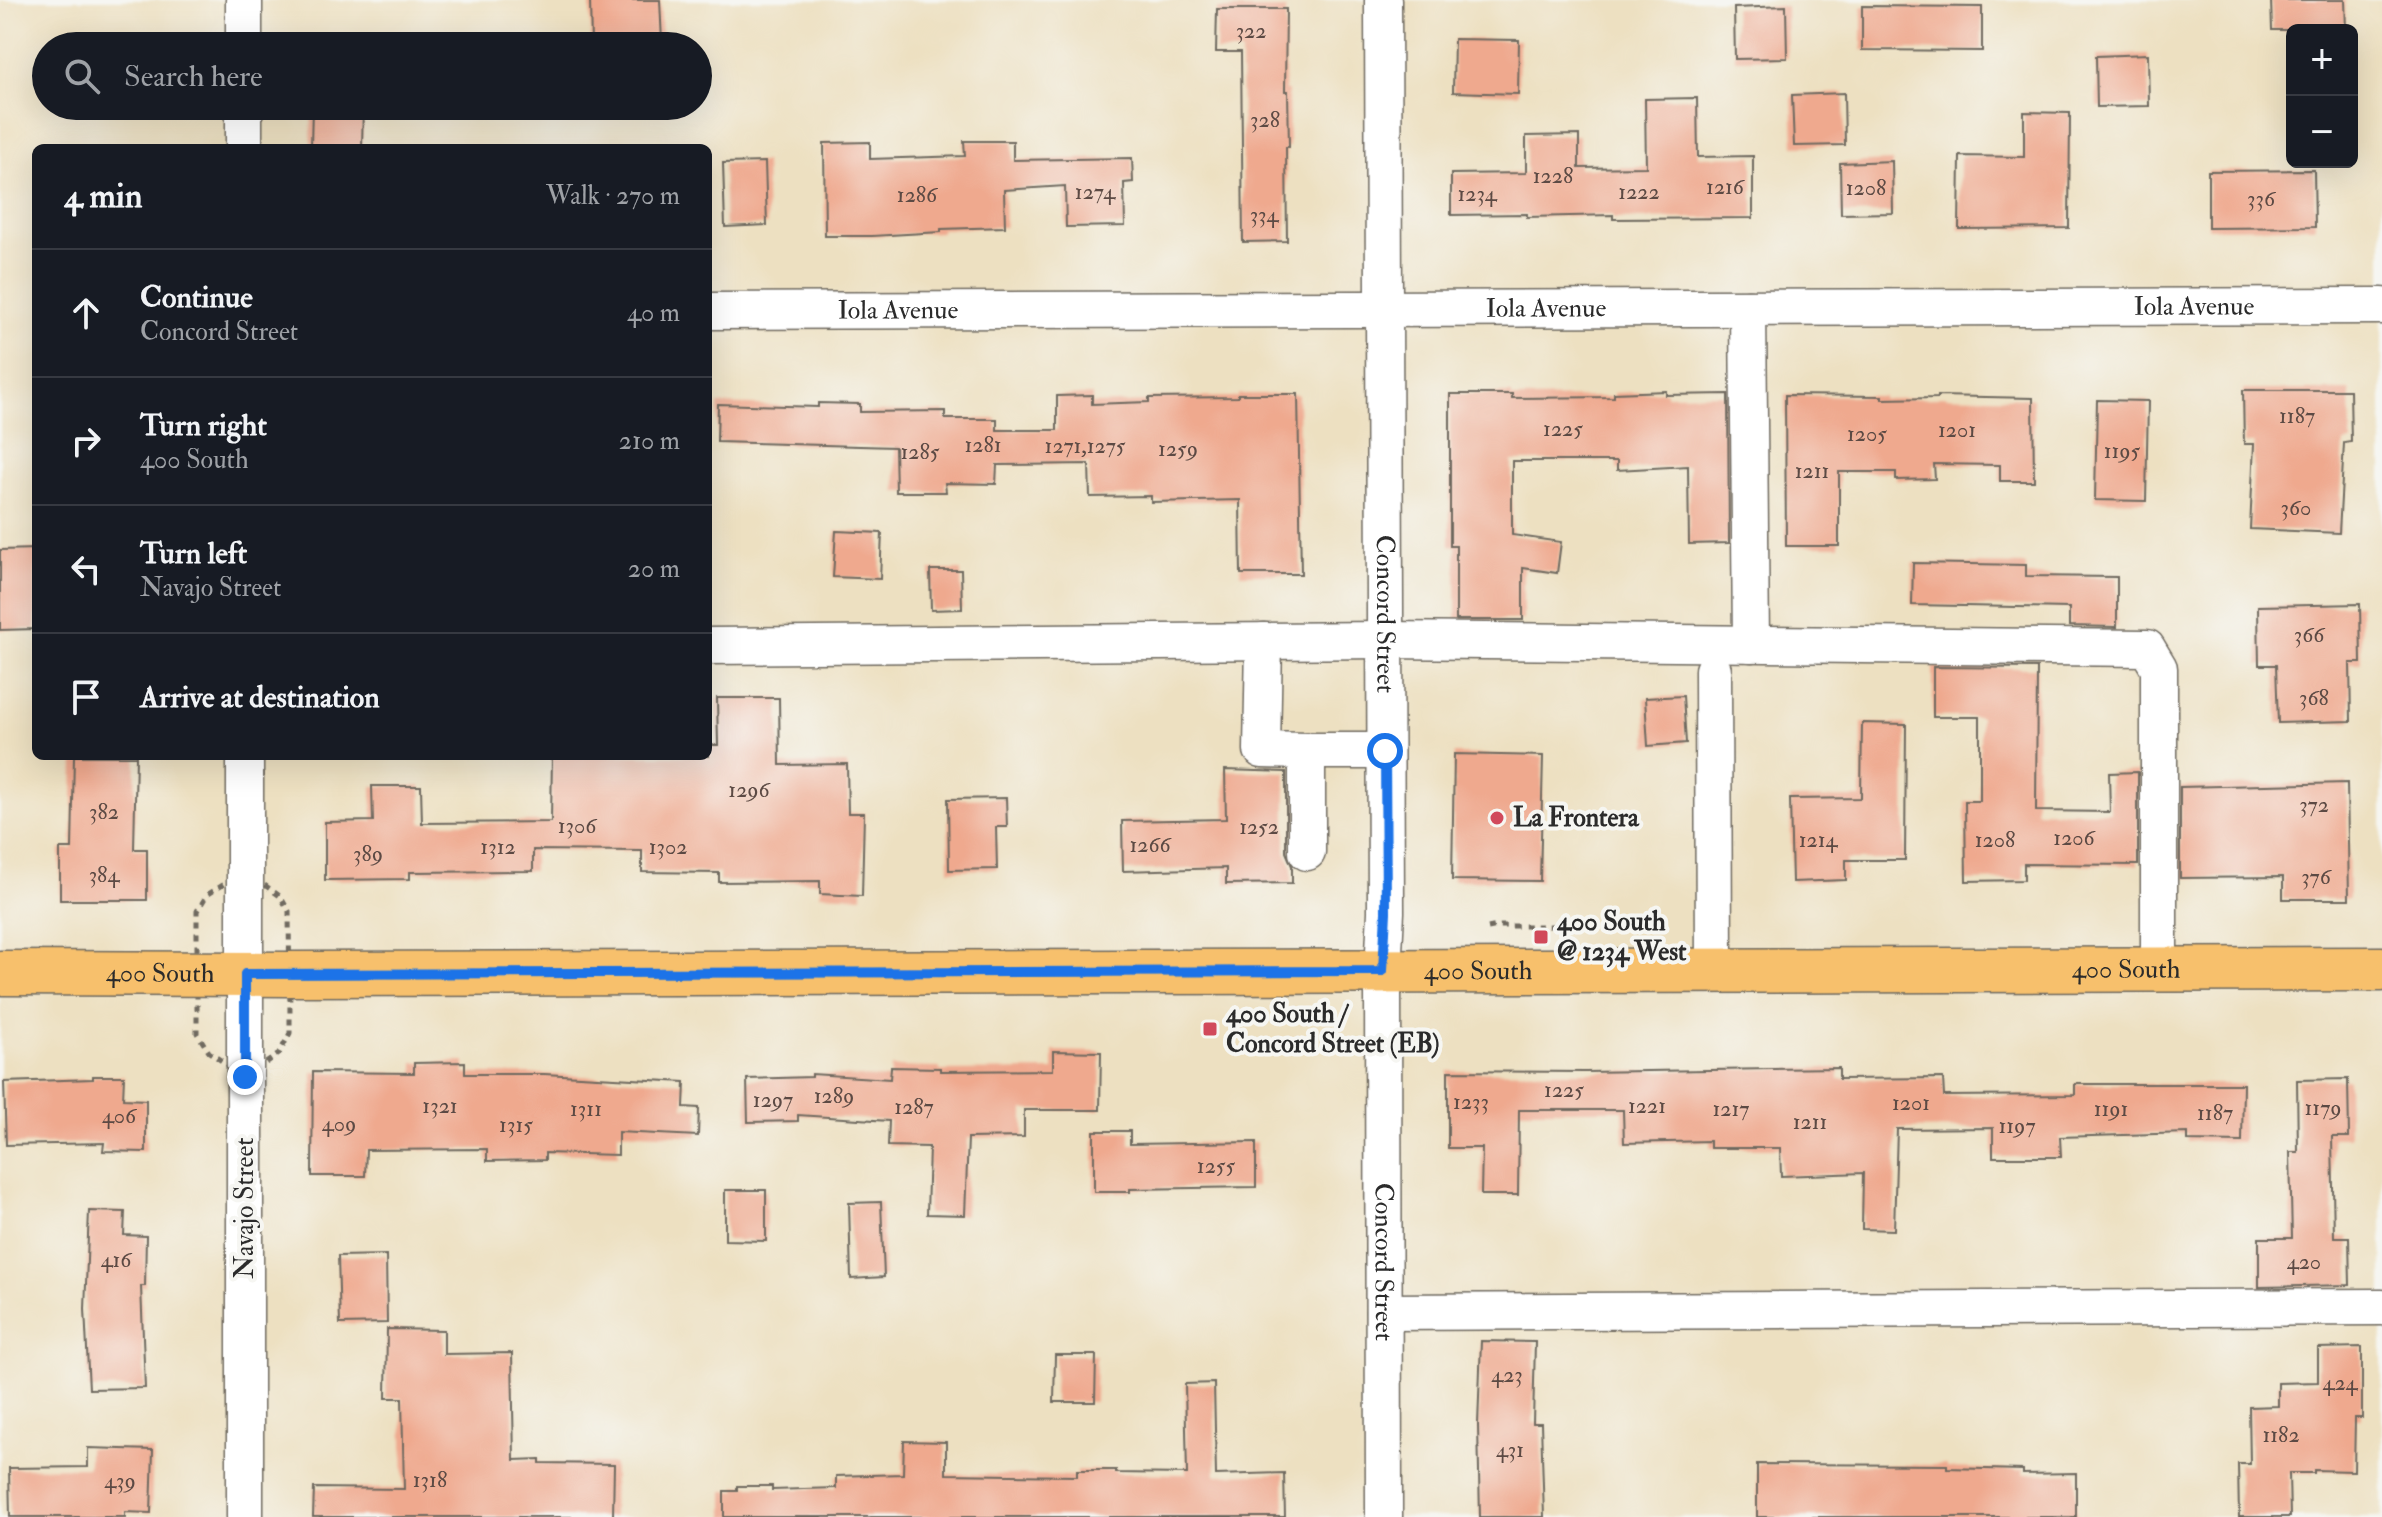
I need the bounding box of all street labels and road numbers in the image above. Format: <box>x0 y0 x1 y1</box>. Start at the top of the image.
street label: Iola Avenue <box>2134 290 2255 323</box>
street label: Iola Avenue <box>1486 292 1607 325</box>
street label: Iola Avenue <box>838 294 959 327</box>
street label: Concord Street <box>1369 535 1401 693</box>
street label: 400 South <box>2072 953 2181 986</box>
street label: 400 South <box>1424 955 1533 987</box>
street label: 400 South <box>106 957 215 990</box>
street label: Navajo Street <box>229 1137 261 1279</box>
street label: Concord Street <box>1367 1183 1400 1341</box>

